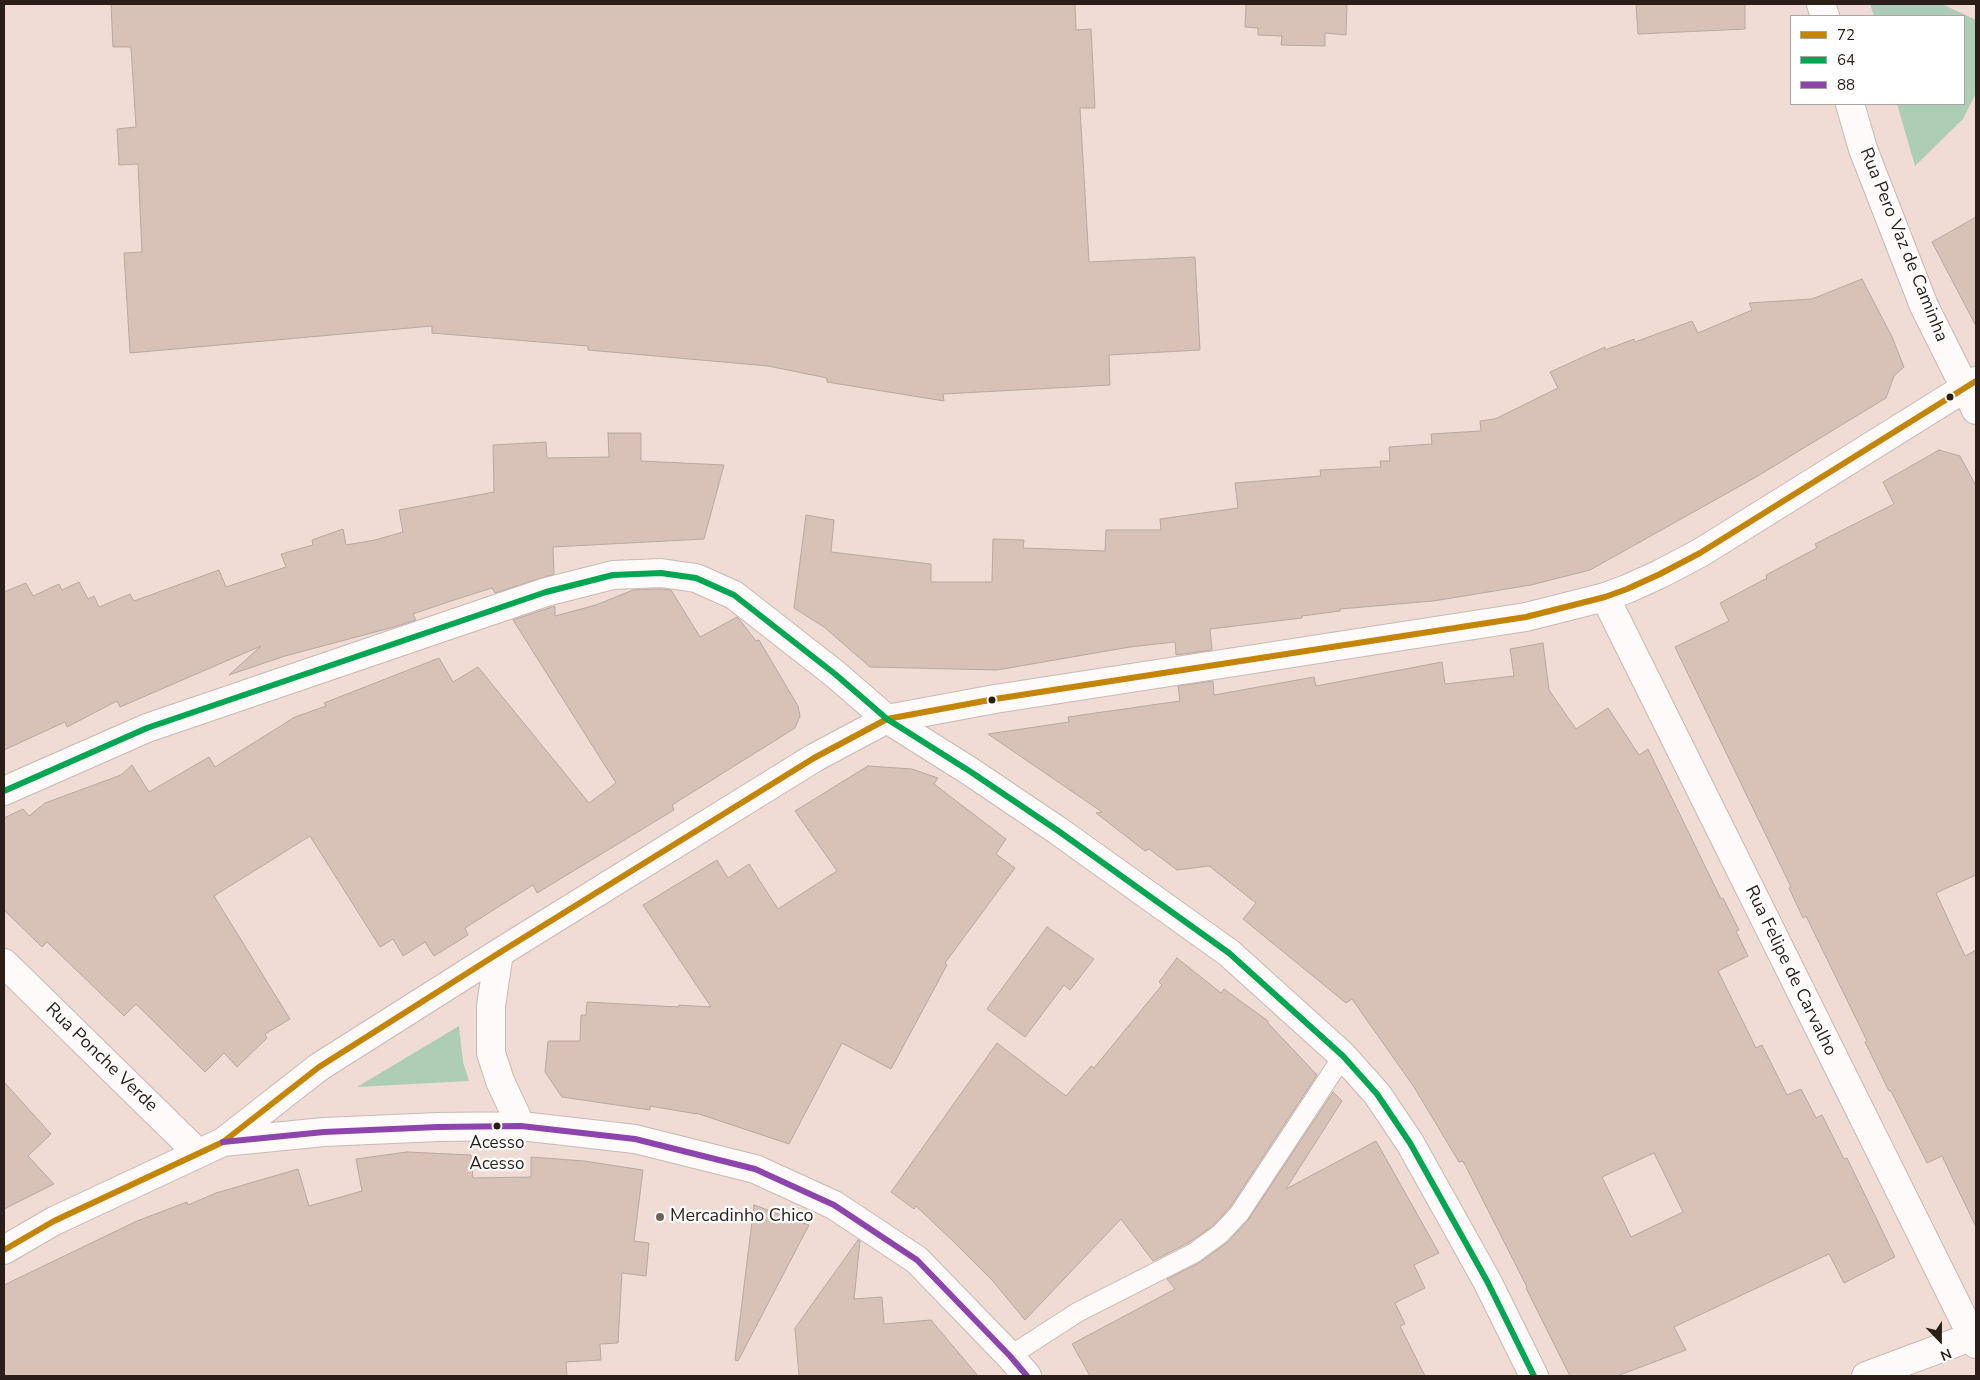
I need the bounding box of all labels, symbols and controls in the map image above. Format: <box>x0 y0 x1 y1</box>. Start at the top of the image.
legend <box>1790 15 1965 105</box>
text: 72 <box>1837 25 1855 45</box>
text: 64 <box>1837 50 1855 70</box>
text: 88 <box>1837 75 1855 95</box>
street label: Rua Pero Vaz de Caminha <box>1854 145 1952 345</box>
unlabelled marker <box>1945 392 1955 402</box>
unlabelled marker <box>987 695 997 705</box>
street label: Rua Felipe de Carvalho <box>1739 882 1841 1060</box>
street label: Rua Ponche Verde <box>40 999 162 1117</box>
marker: Acesso Acesso <box>492 1121 502 1131</box>
place label: Acesso Acesso <box>470 1134 524 1174</box>
place label: Mercadinho Chico <box>670 1206 814 1228</box>
marker: Mercadinho Chico <box>654 1211 666 1223</box>
north arrow <box>1915 1315 1965 1365</box>
text: N <box>1937 1344 1954 1365</box>

